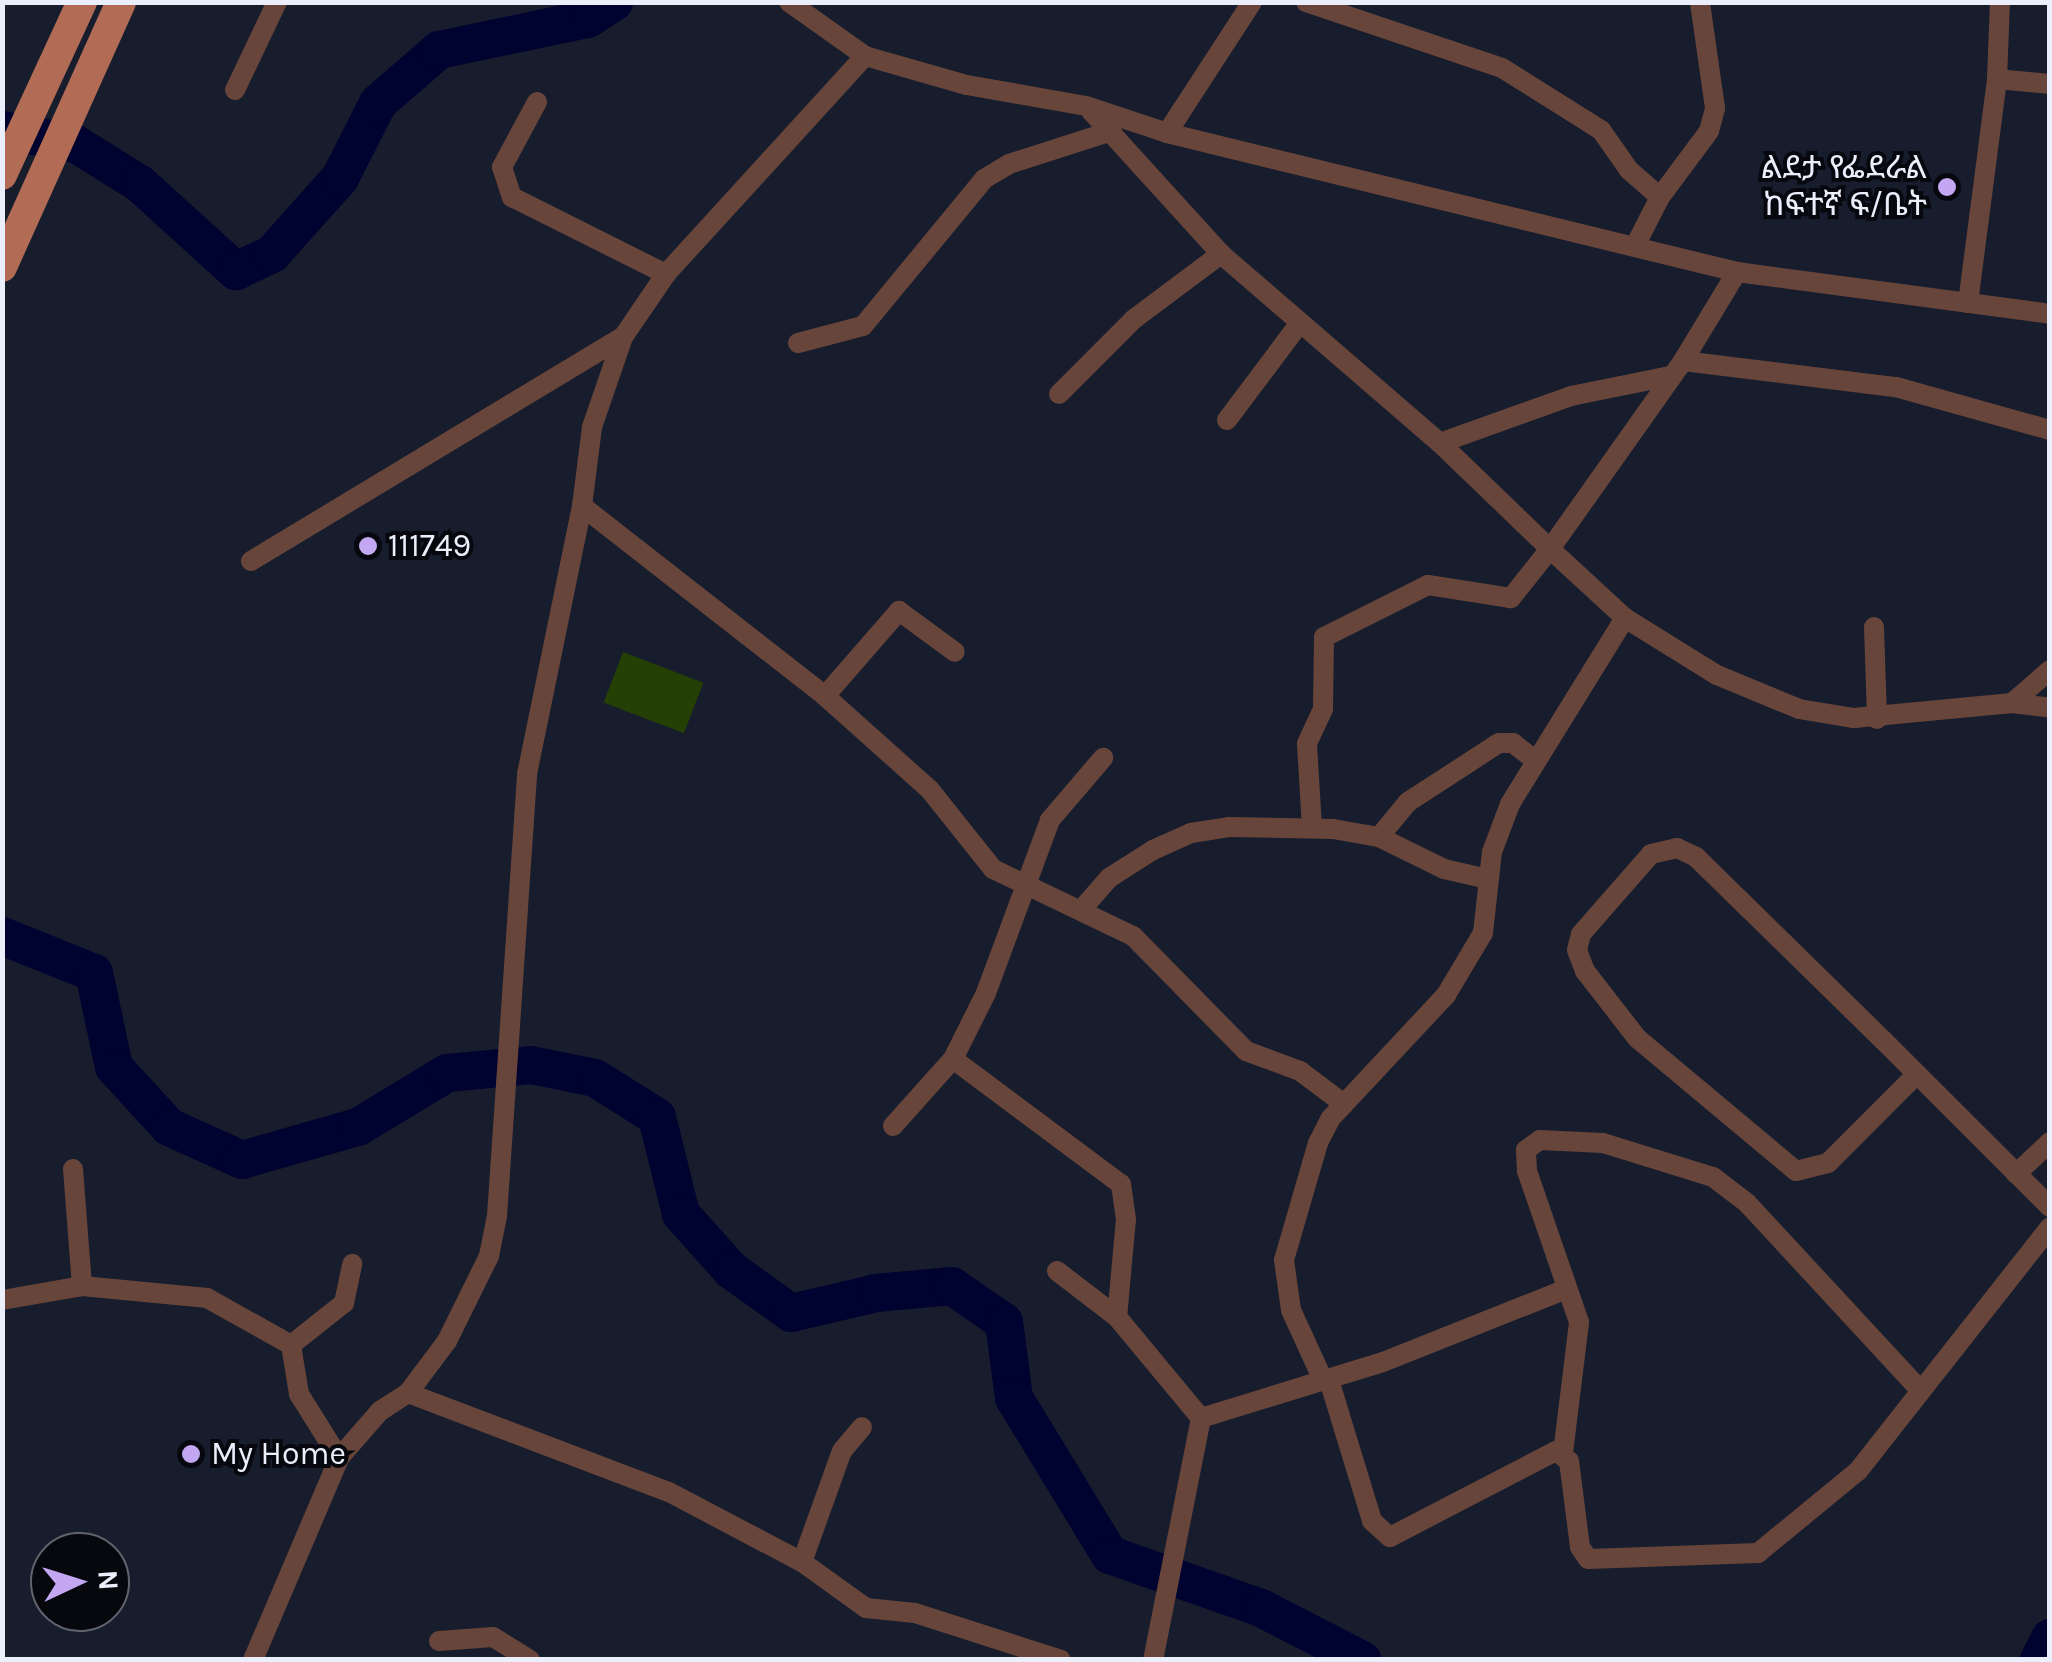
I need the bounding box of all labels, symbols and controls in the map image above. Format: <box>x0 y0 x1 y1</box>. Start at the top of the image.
place label: ልደታ የፌደራል ከፍተኛ ፍ/ቤት <box>1761 150 1927 225</box>
marker: ልደታ የፌደራል ከፍተኛ ፍ/ቤት <box>1936 176 1958 198</box>
place label: 111749 <box>388 527 471 565</box>
marker: 111749 <box>357 535 379 557</box>
place label: My Home <box>211 1435 346 1473</box>
marker: My Home <box>180 1443 202 1465</box>
north arrow <box>30 1532 130 1632</box>
text: N <box>91 1569 126 1591</box>

